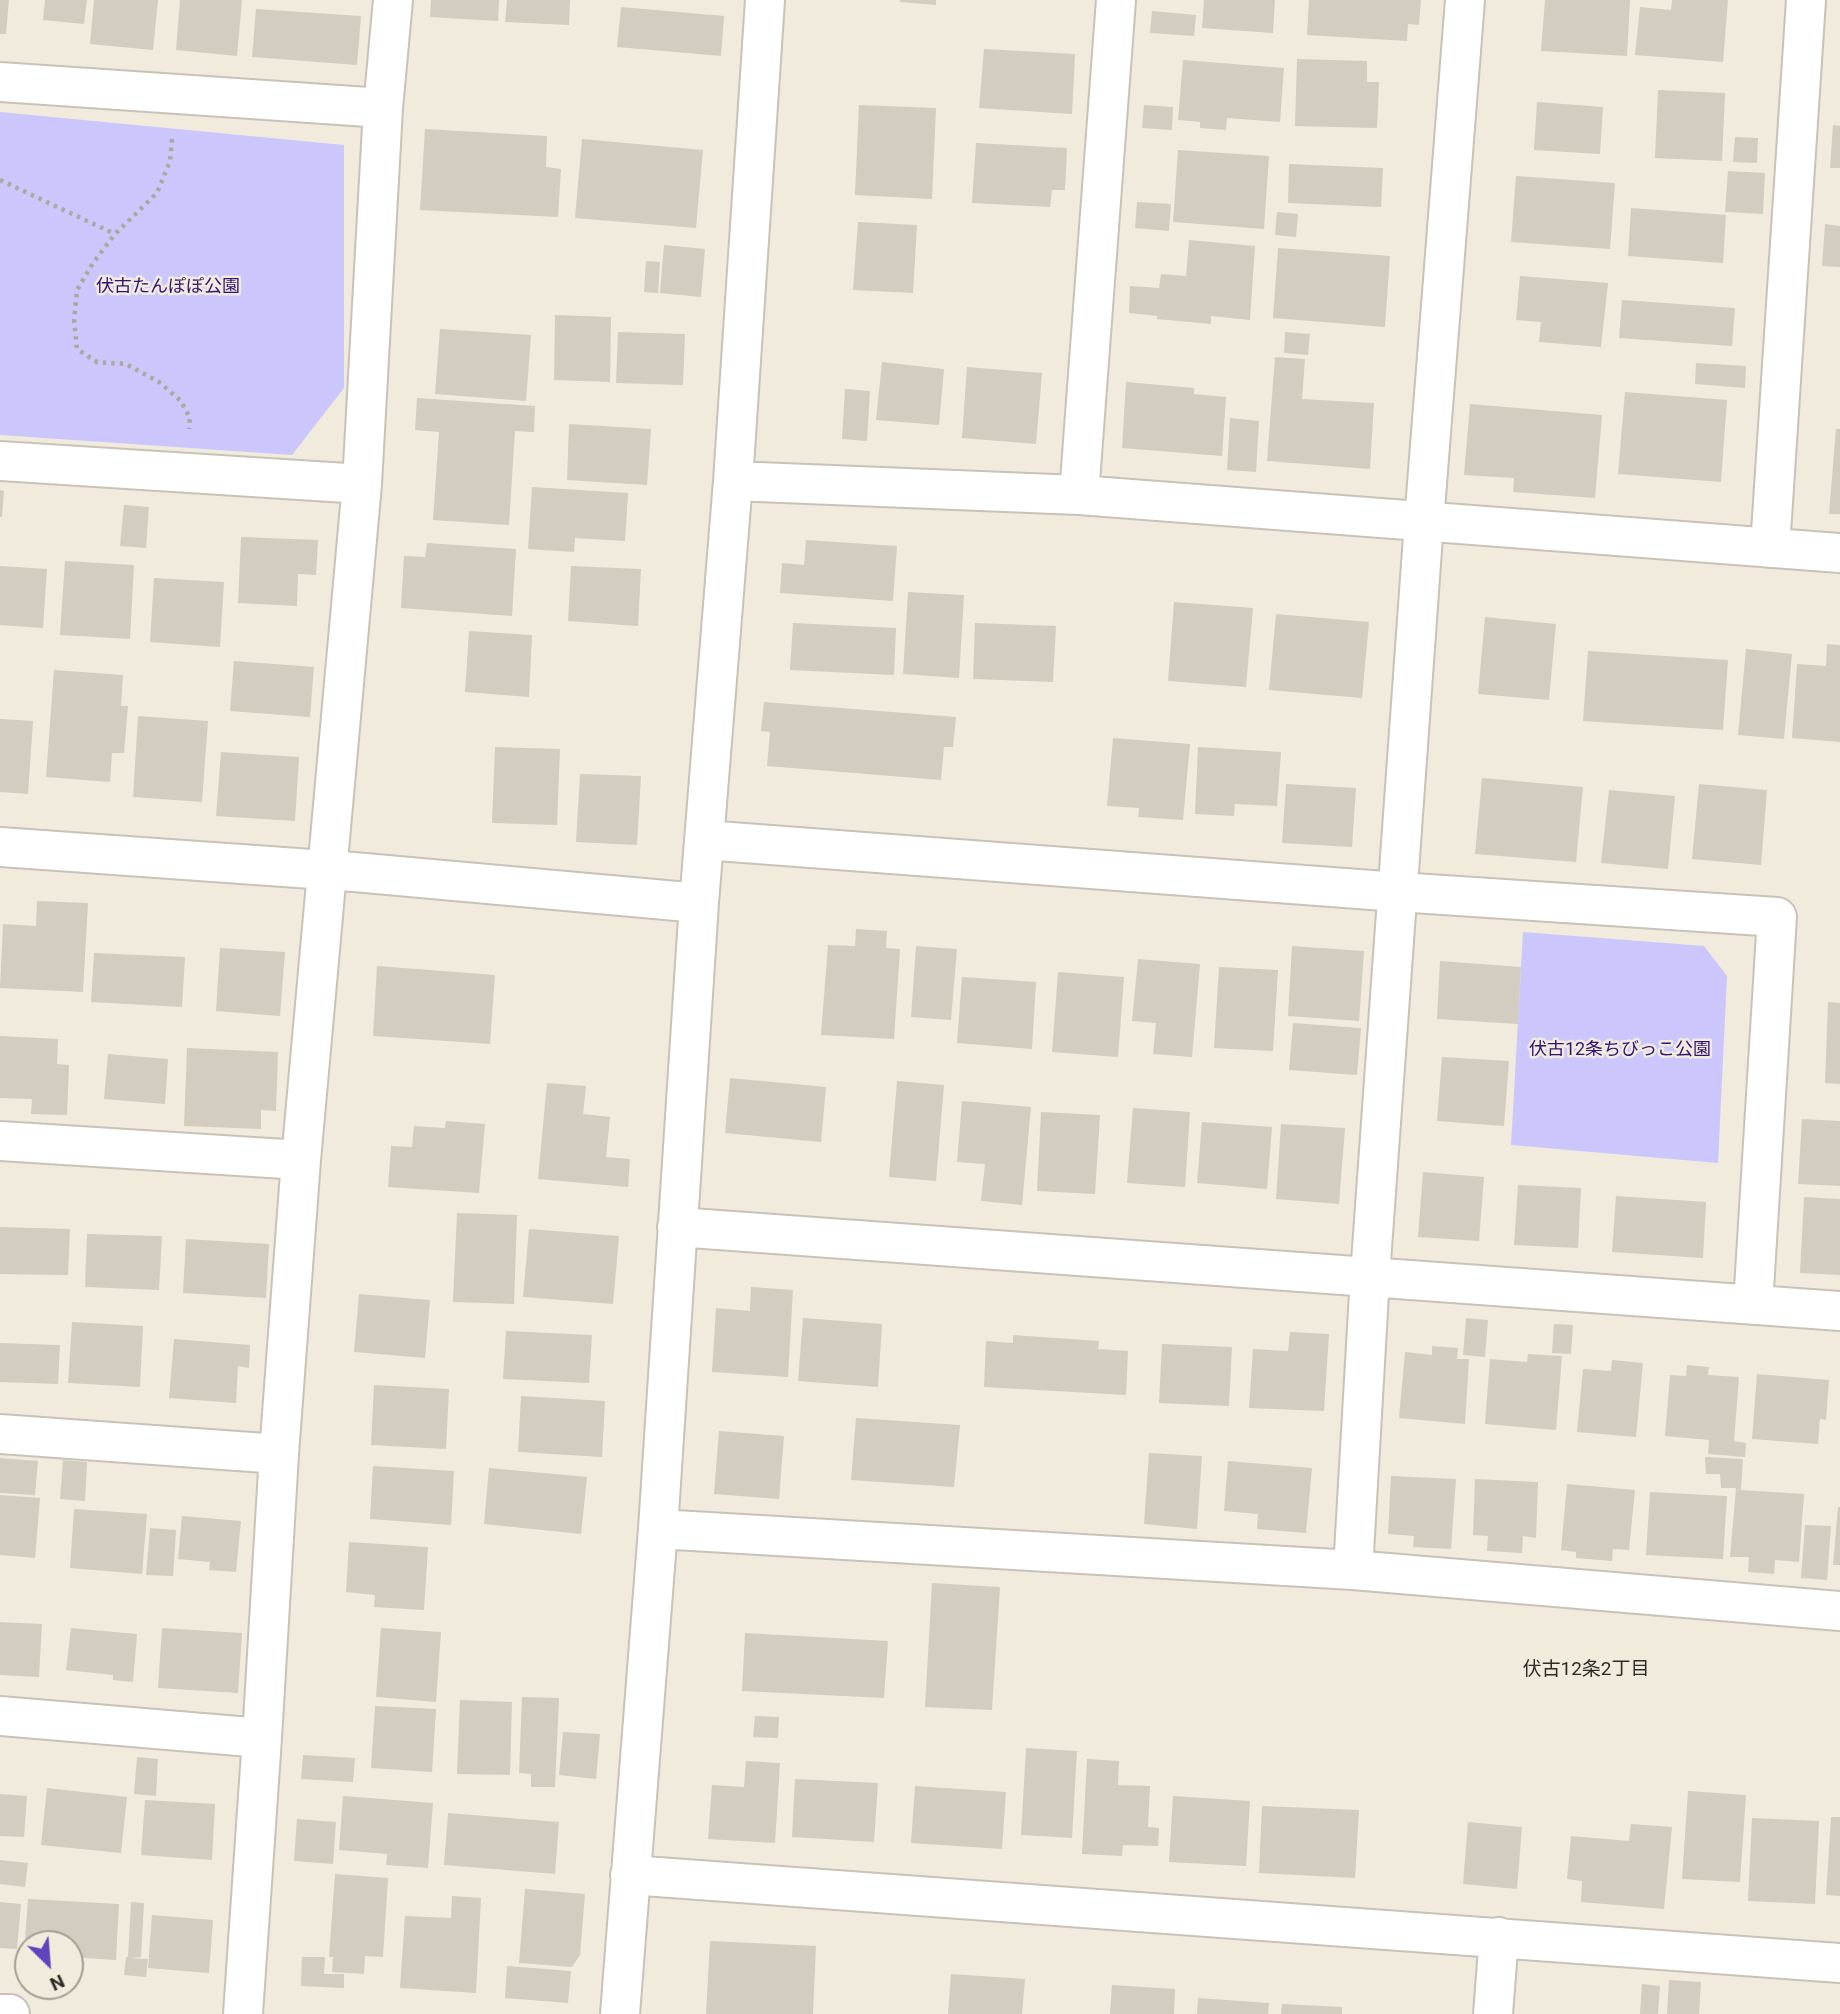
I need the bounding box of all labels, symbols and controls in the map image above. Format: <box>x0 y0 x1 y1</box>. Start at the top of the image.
park label: 伏古たんぽぽ公園 <box>96 276 240 298</box>
park label: 伏古12条ちびっこ公園 <box>1529 1039 1711 1061</box>
district label: 伏古12条2丁目 <box>1522 1659 1650 1681</box>
north arrow <box>14 1930 84 2000</box>
text: N <box>46 1969 68 1996</box>

